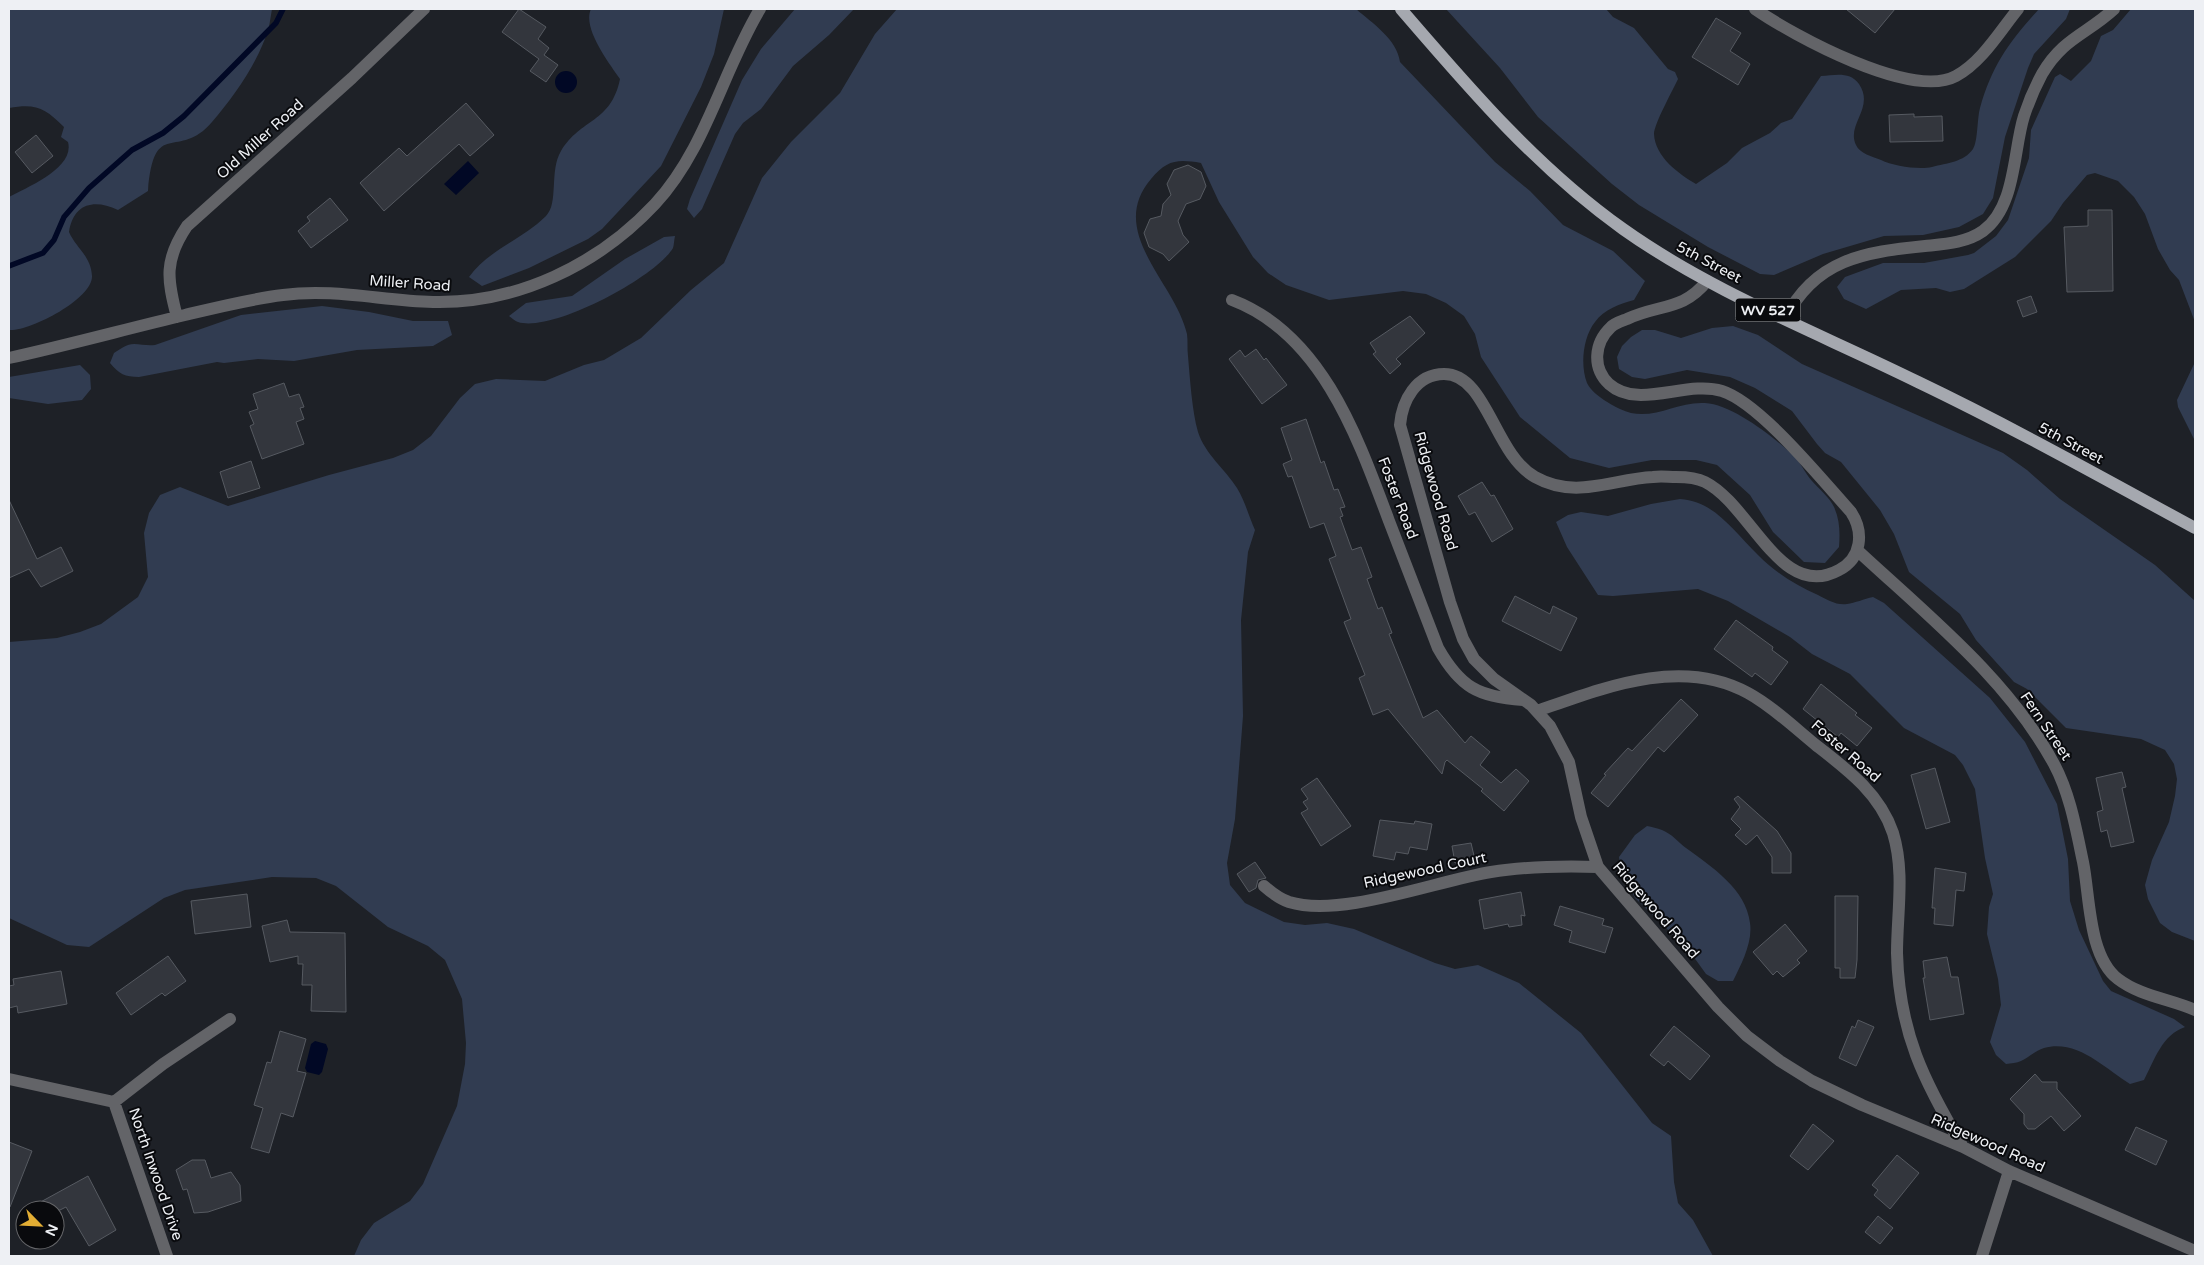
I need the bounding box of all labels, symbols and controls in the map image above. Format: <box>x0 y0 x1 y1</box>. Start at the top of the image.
street label: Old Miller Road <box>213 95 307 183</box>
street label: 5th Street <box>1673 237 1745 287</box>
street label: Miller Road <box>369 271 451 295</box>
road number: WV 527 <box>1736 298 1800 322</box>
street label: 5th Street <box>2035 418 2107 468</box>
street label: Ridgewood Road <box>1410 429 1462 553</box>
street label: Foster Road <box>1374 455 1422 541</box>
street label: Fern Street <box>2017 688 2076 764</box>
street label: Foster Road <box>1808 716 1884 786</box>
street label: Ridgewood Court <box>1362 848 1488 892</box>
street label: Ridgewood Road <box>1609 858 1703 962</box>
street label: North Inwood Drive <box>125 1105 187 1243</box>
street label: Ridgewood Road <box>1928 1110 2048 1176</box>
north arrow <box>15 1200 65 1250</box>
text: N <box>41 1221 61 1239</box>

